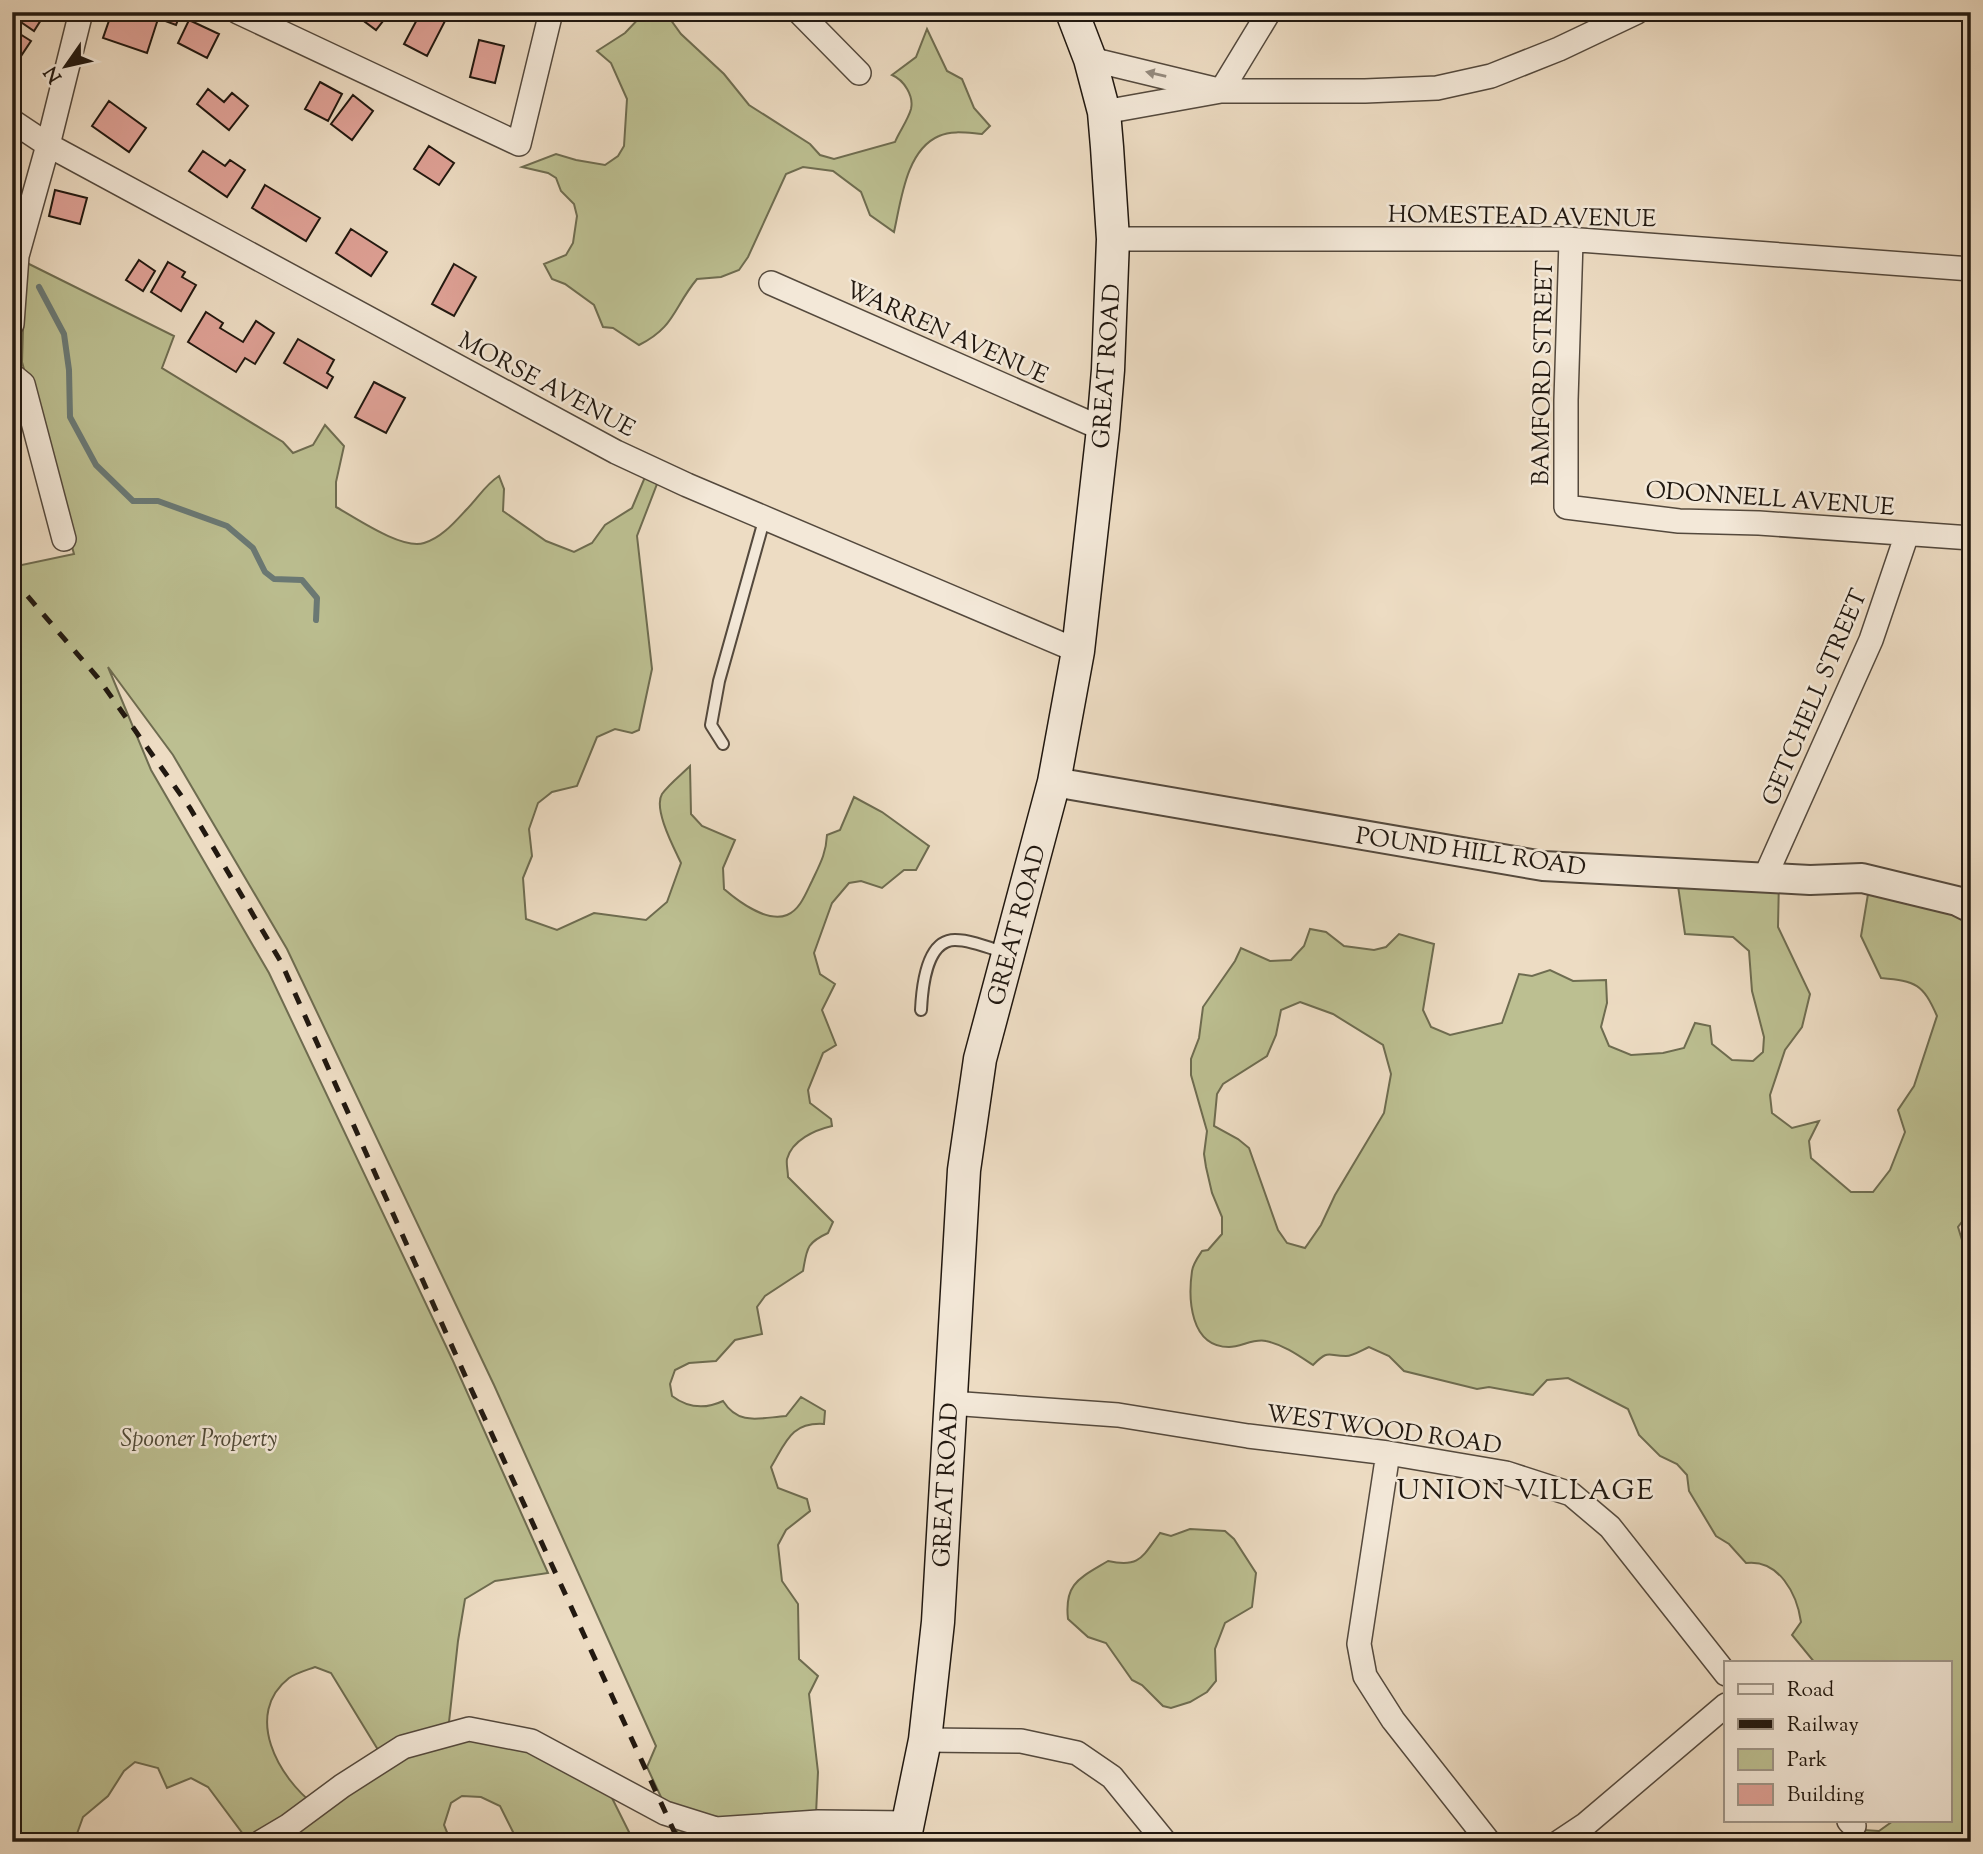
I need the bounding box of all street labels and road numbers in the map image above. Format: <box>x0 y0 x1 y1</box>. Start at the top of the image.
street label: HOMESTEAD AVENUE <box>1388 199 1657 237</box>
street label: BAMFORD STREET <box>1525 260 1563 486</box>
street label: WARREN AVENUE <box>839 274 1054 394</box>
street label: GREAT ROAD <box>1085 283 1131 450</box>
street label: MORSE AVENUE <box>451 325 641 447</box>
street label: ODONNELL AVENUE <box>1644 474 1896 526</box>
street label: GETCHELL STREET <box>1755 584 1877 811</box>
street label: POUND HILL ROAD <box>1353 820 1588 886</box>
street label: GREAT ROAD <box>980 841 1056 1010</box>
street label: WESTWOOD ROAD <box>1264 1398 1504 1464</box>
street label: GREAT ROAD <box>926 1402 968 1568</box>

